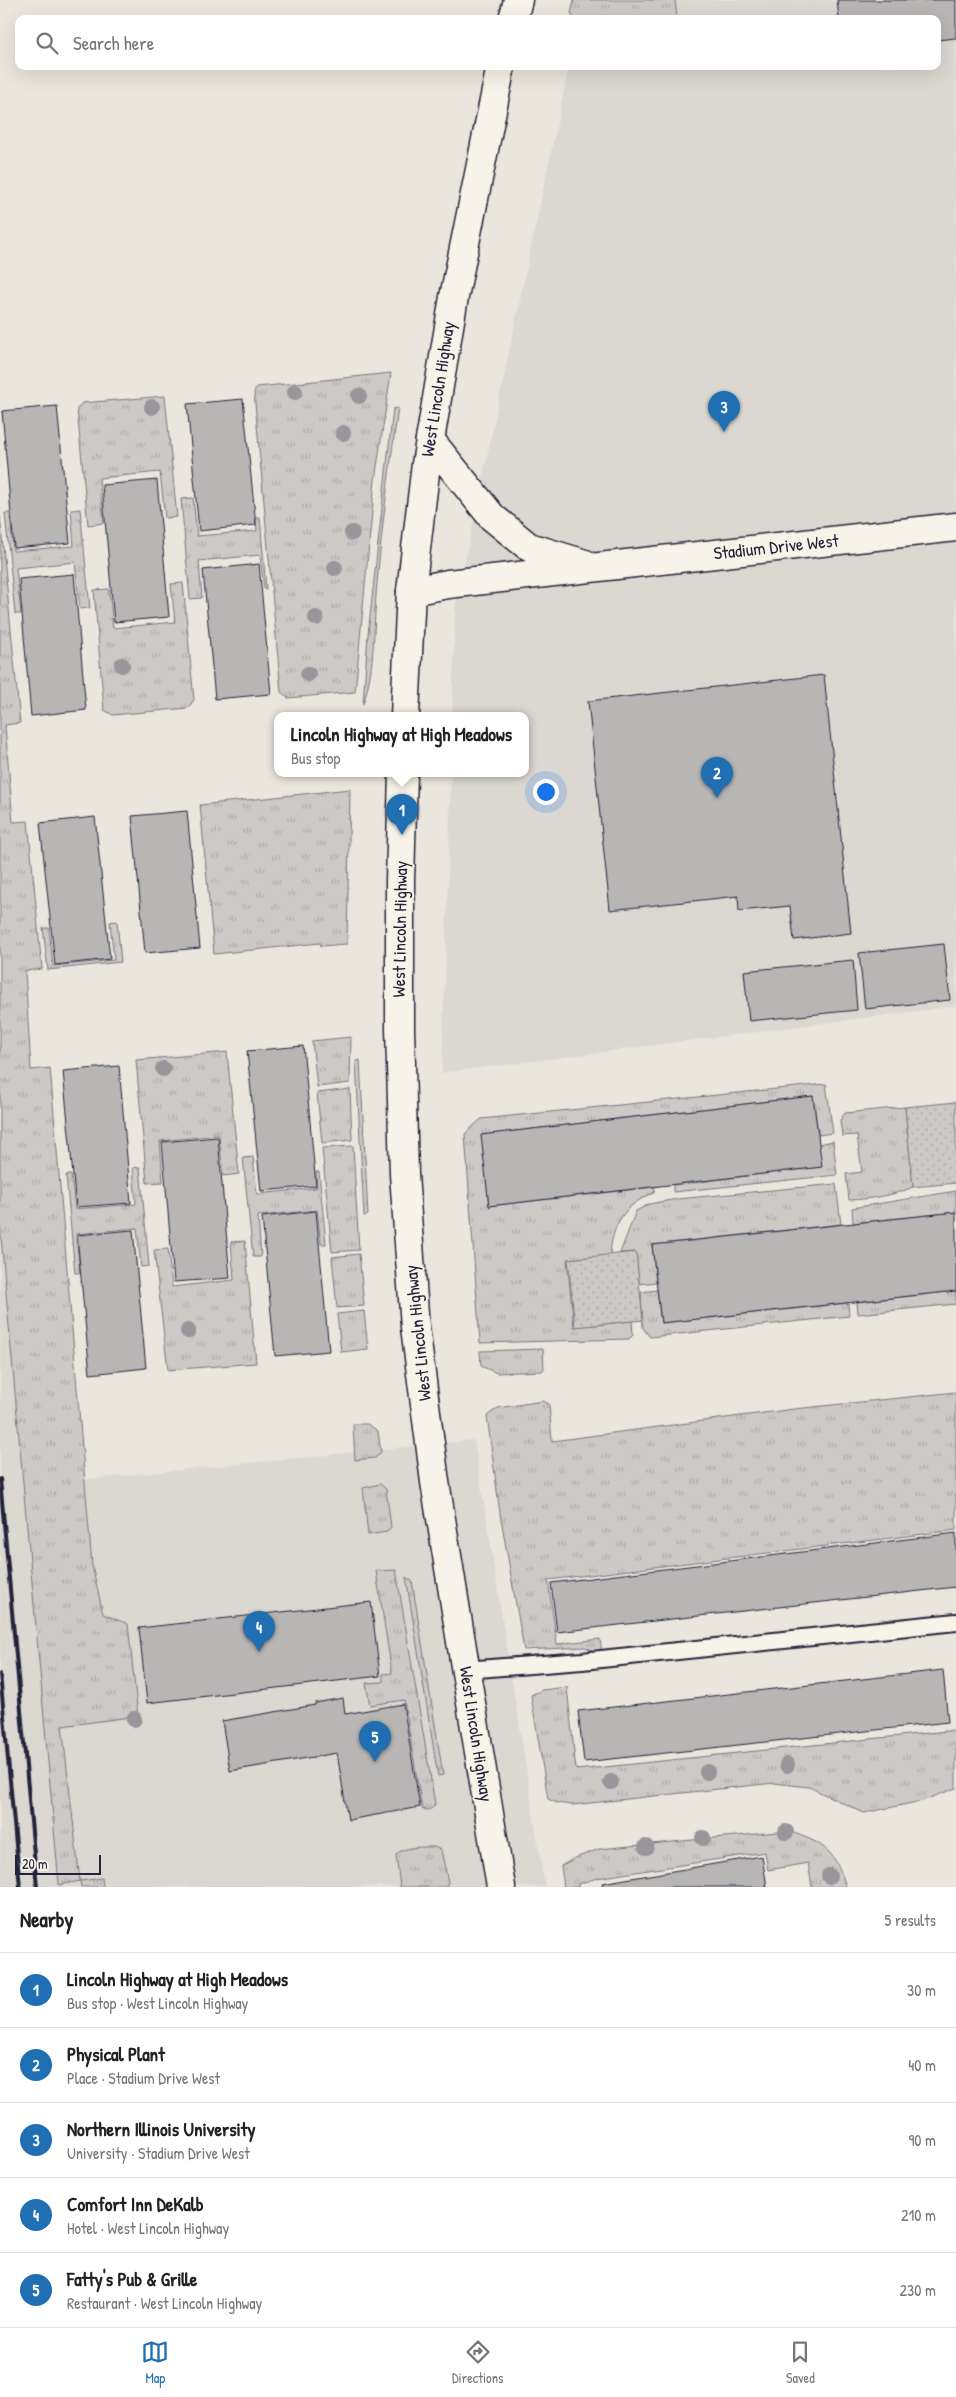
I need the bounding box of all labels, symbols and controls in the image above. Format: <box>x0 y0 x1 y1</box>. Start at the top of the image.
search box <box>15 15 941 70</box>
icon: search <box>33 29 61 57</box>
text: Search here <box>73 30 154 56</box>
street label: West Lincoln Highway <box>414 319 461 458</box>
pin: 3 <box>708 391 740 432</box>
street label: Stadium Drive West <box>712 527 840 565</box>
popup <box>274 712 529 777</box>
text: Lincoln Highway at High Meadows <box>291 721 512 747</box>
text: Bus stop <box>291 747 340 769</box>
pin: 2 <box>701 757 733 798</box>
your location <box>533 779 559 805</box>
pin: 1 <box>386 794 418 835</box>
street label: West Lincoln Highway <box>386 860 413 998</box>
street label: West Lincoln Highway <box>398 1263 437 1402</box>
pin: 4 <box>243 1611 275 1652</box>
street label: West Lincoln Highway <box>453 1664 500 1804</box>
pin: 5 <box>359 1721 391 1762</box>
scale bar <box>15 1852 101 1875</box>
text: 20 m <box>22 1854 48 1873</box>
text: Nearby <box>20 1905 73 1934</box>
text: 5 results <box>885 1909 936 1931</box>
text: Lincoln Highway at High Meadows <box>67 1966 288 1992</box>
text: 1 <box>33 1979 39 2001</box>
text: 30 m <box>907 1979 936 2001</box>
text: Bus stop · West Lincoln Highway <box>67 1992 248 2014</box>
text: Physical Plant <box>67 2041 165 2067</box>
text: 2 <box>32 2054 40 2076</box>
text: 40 m <box>908 2054 936 2076</box>
text: Place · Stadium Drive West <box>67 2067 220 2089</box>
text: Northern Illinois University <box>67 2116 255 2142</box>
text: 3 <box>32 2129 40 2151</box>
text: 90 m <box>908 2129 936 2151</box>
text: University · Stadium Drive West <box>67 2142 250 2164</box>
text: Comfort Inn DeKalb <box>67 2191 204 2217</box>
text: 4 <box>33 2204 39 2226</box>
text: 210 m <box>901 2204 936 2226</box>
text: Hotel · West Lincoln Highway <box>67 2217 229 2239</box>
text: Fatty's Pub & Grille <box>67 2266 197 2292</box>
text: 5 <box>33 2279 39 2301</box>
text: 230 m <box>900 2279 936 2301</box>
text: Restaurant · West Lincoln Highway <box>67 2292 262 2314</box>
tab: Map <box>141 2338 169 2387</box>
tab: Directions <box>452 2338 503 2387</box>
tab: Saved <box>786 2338 815 2387</box>

